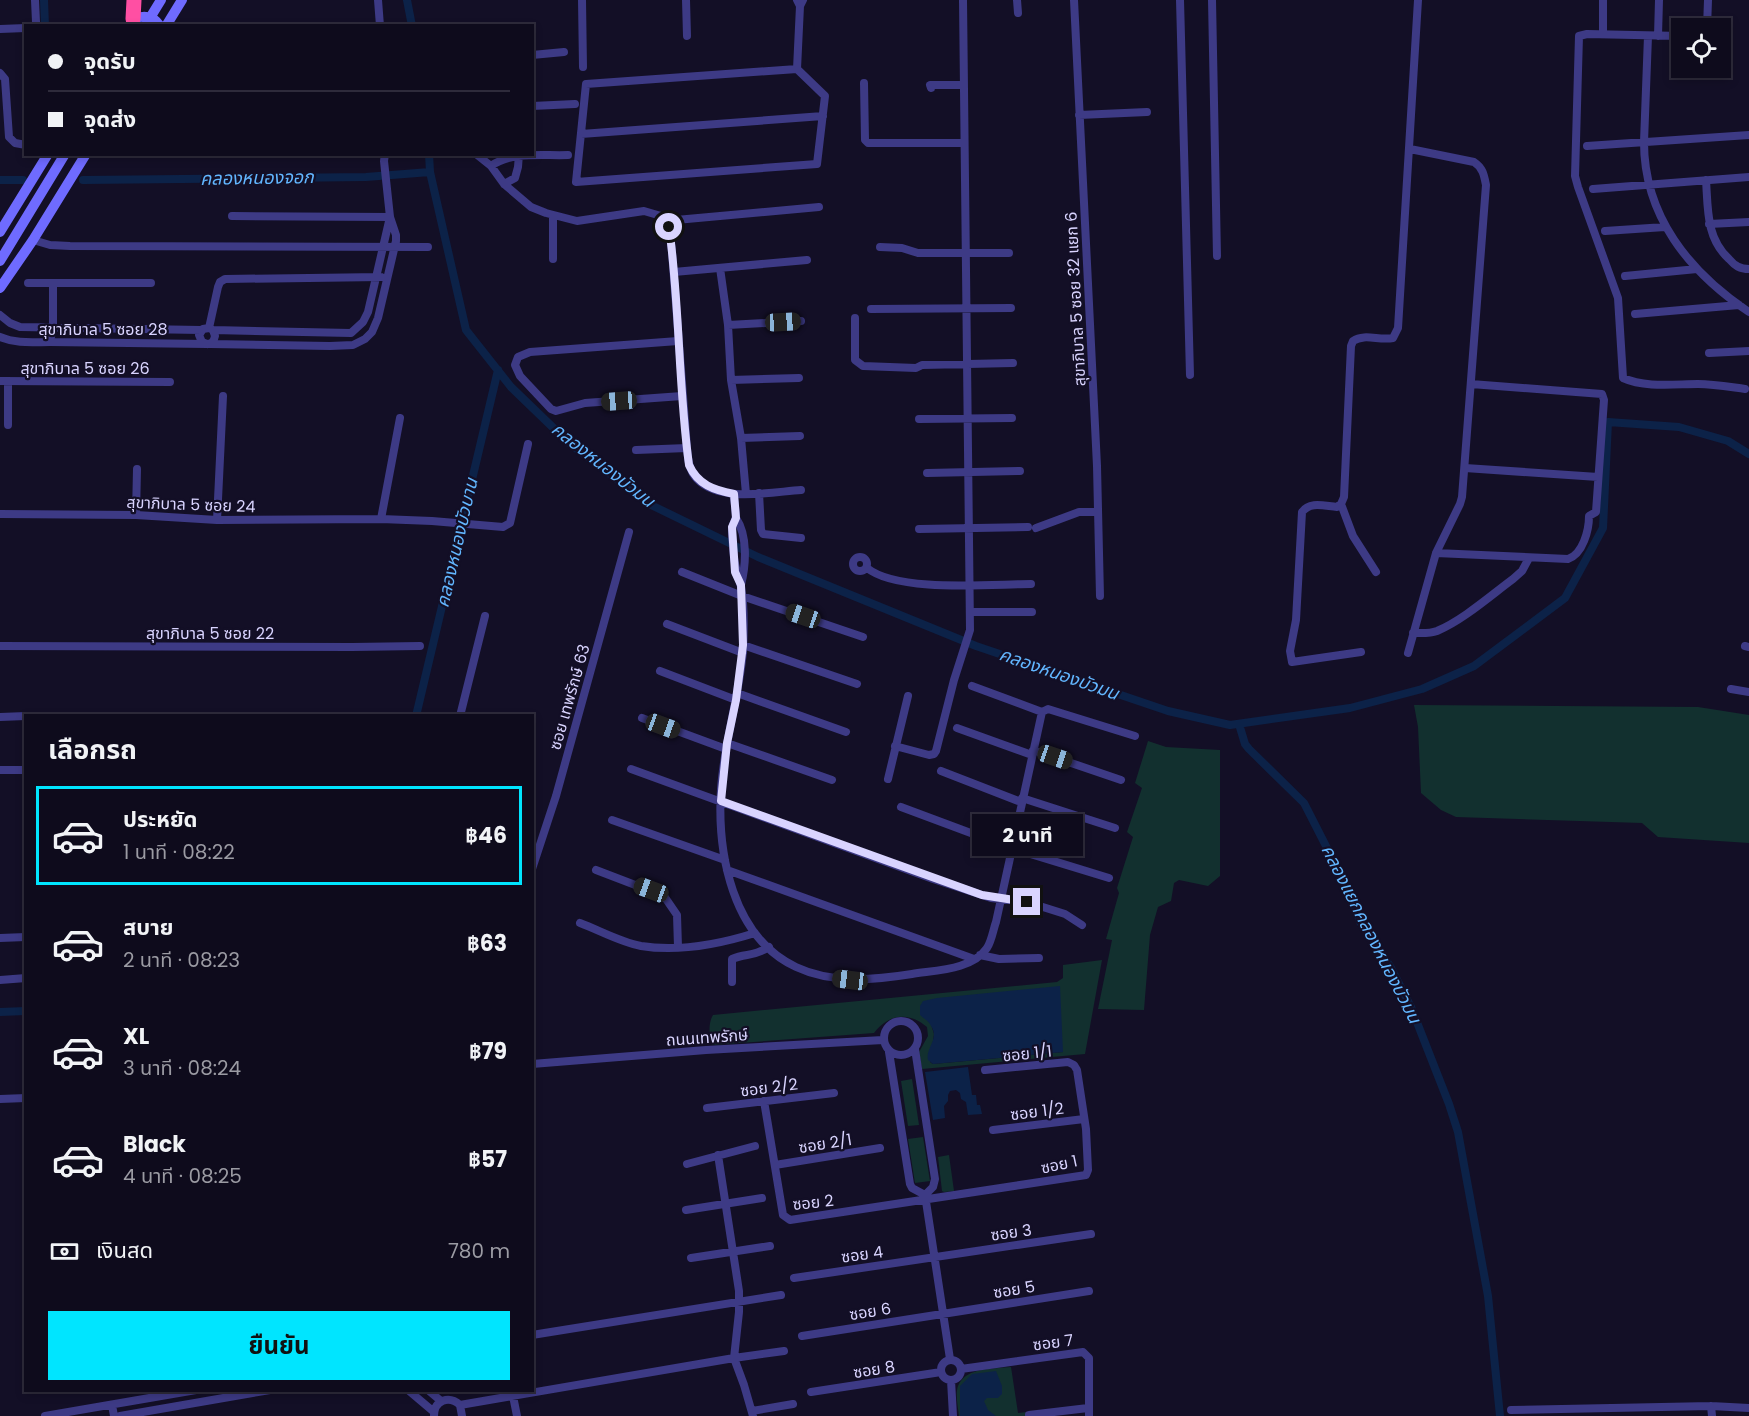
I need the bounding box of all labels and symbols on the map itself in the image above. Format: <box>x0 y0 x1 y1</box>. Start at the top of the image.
water label: คลองหนองจอก <box>200 164 315 191</box>
street label: สุขาภิบาล 5 ซอย 32 แยก 6 <box>1059 211 1092 387</box>
route start <box>655 213 682 240</box>
car <box>765 312 801 332</box>
street label: สุขาภิบาล 5 ซอย 28 <box>38 318 168 341</box>
street label: สุขาภิบาล 5 ซอย 26 <box>20 357 150 380</box>
car <box>600 391 638 411</box>
water label: คลองหนองบัวมน <box>546 416 661 513</box>
water label: คลองหนองบัวบาน <box>430 475 484 610</box>
street label: สุขาภิบาล 5 ซอย 24 <box>126 491 256 518</box>
car <box>783 602 823 630</box>
street label: สุขาภิบาล 5 ซอย 22 <box>146 622 274 645</box>
water label: คลองหนองบัวมน <box>996 641 1123 706</box>
street label: ซอย เทพรักษ์ 63 <box>543 642 596 753</box>
car <box>643 711 683 741</box>
car <box>1035 743 1075 771</box>
callout: 2 นาที <box>972 815 1082 857</box>
water label: คลองแยกคลองหนองบัวมน <box>1316 840 1428 1028</box>
car <box>631 875 671 905</box>
route end <box>1013 888 1040 915</box>
car <box>831 969 869 991</box>
street label: ถนนเทพรักษ์ <box>665 1023 749 1052</box>
street label: ซอย 1/1 <box>1001 1039 1053 1068</box>
street label: ซอย 2/2 <box>739 1073 799 1102</box>
street label: ซอย 1/2 <box>1009 1097 1065 1126</box>
street label: ซอย 2/1 <box>797 1128 853 1159</box>
street label: ซอย 1 <box>1039 1149 1080 1180</box>
street label: ซอย 2 <box>791 1189 835 1216</box>
street label: ซอย 3 <box>989 1218 1033 1247</box>
street label: ซอย 4 <box>840 1240 884 1269</box>
street label: ซอย 5 <box>992 1275 1037 1304</box>
street label: ซอย 6 <box>848 1297 893 1326</box>
street label: ซอย 7 <box>1032 1329 1075 1356</box>
street label: ซอย 8 <box>852 1355 897 1384</box>

